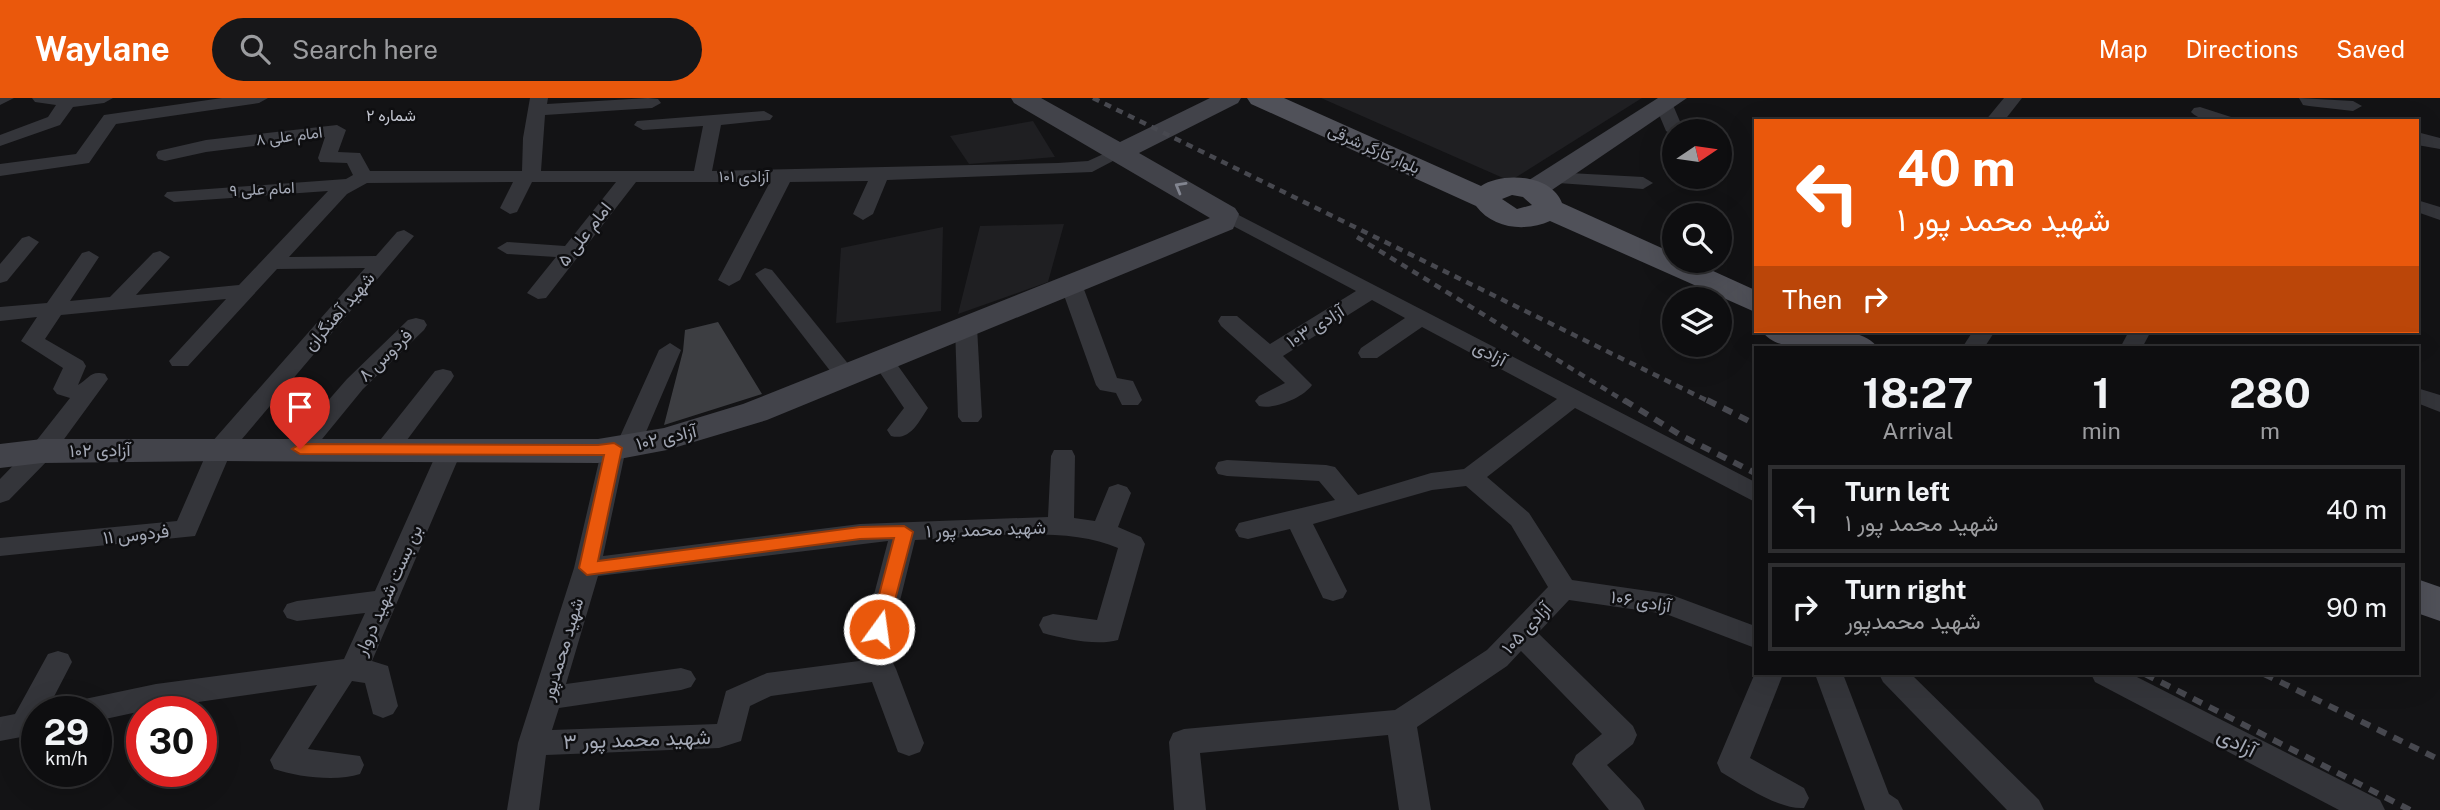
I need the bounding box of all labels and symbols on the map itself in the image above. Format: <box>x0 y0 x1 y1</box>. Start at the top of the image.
district label: شماره ۲ <box>366 106 416 126</box>
north arrow <box>1662 119 1732 189</box>
street label: بلوار کارگر شرقی <box>1325 120 1423 178</box>
street label: امام علی ۸ <box>255 122 324 151</box>
street label: آزادی ۱۰۱ <box>719 167 771 187</box>
street label: امام علی ۹ <box>229 178 295 201</box>
one-way arrow <box>1174 182 1187 195</box>
street label: امام علی ۵ <box>553 198 617 271</box>
street label: شهید آهنگران <box>299 267 380 355</box>
street label: آزادی ۱۰۳ <box>1282 299 1350 353</box>
street label: فردوس ۸ <box>354 324 417 386</box>
street label: آزادی <box>1469 336 1512 372</box>
pin <box>270 377 330 449</box>
street label: آزادی ۱۰۲ <box>634 419 700 455</box>
street label: آزادی ۱۰۲ <box>69 439 133 462</box>
street label: شهید محمد پور ۱ <box>926 516 1046 544</box>
street label: فردوس ۱۱ <box>102 520 170 549</box>
street label: بن بست شهید دروار <box>349 521 427 660</box>
street label: آزادی ۱۰۶ <box>1609 586 1674 617</box>
position arrow <box>842 592 916 666</box>
street label: شهید محمدپور <box>536 595 589 704</box>
street label: آزادی ۱۰۵ <box>1497 597 1557 659</box>
speed limit sign: 30 <box>126 696 217 787</box>
street label: آزادی <box>2213 722 2263 764</box>
street label: شهید محمد پور ۳ <box>563 724 711 756</box>

